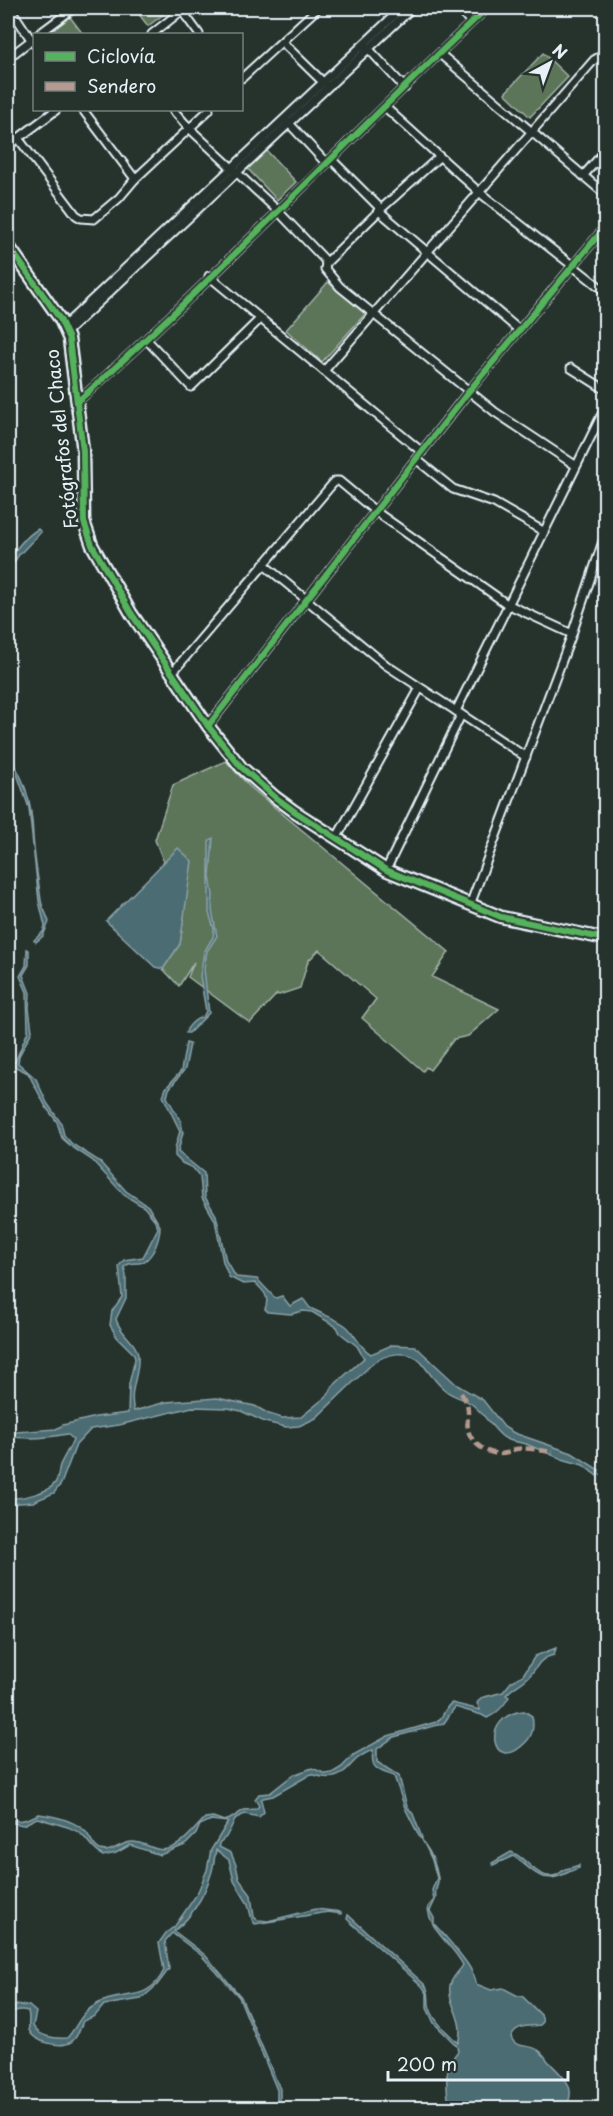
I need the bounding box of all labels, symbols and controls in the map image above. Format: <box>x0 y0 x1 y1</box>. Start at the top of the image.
legend <box>33 33 243 111</box>
north arrow <box>520 33 580 93</box>
text: N <box>548 38 573 64</box>
text: Ciclovía <box>87 42 156 69</box>
text: Sendero <box>87 72 156 99</box>
street label: Fotógrafos del Chaco <box>38 348 83 530</box>
scale bar <box>388 2044 568 2082</box>
text: 200 m <box>397 2050 457 2077</box>

